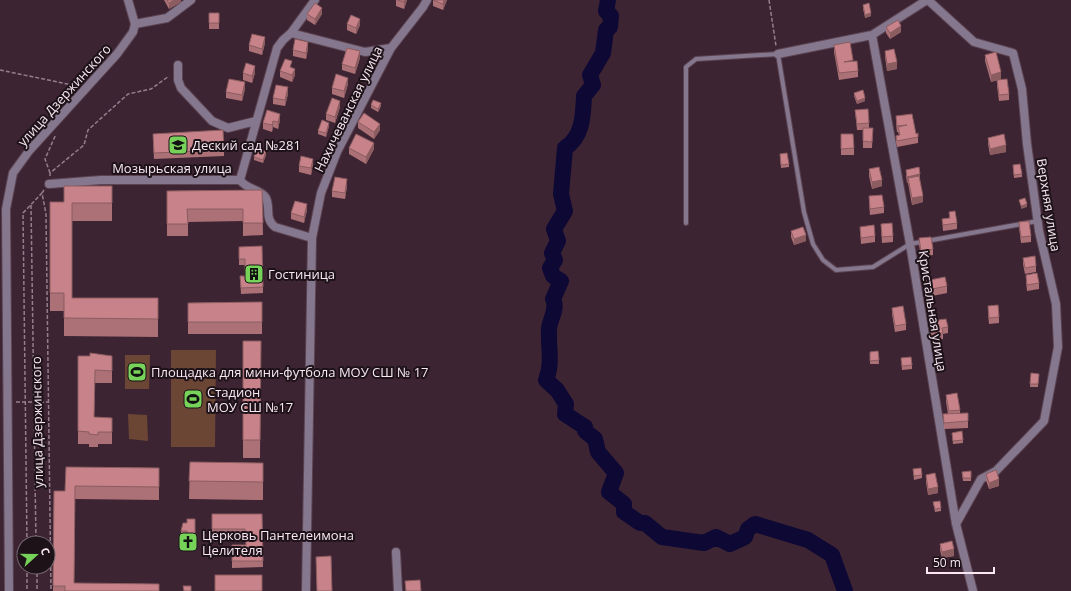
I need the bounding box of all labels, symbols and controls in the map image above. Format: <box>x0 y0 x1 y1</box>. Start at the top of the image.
street label: улица Дзержинского <box>13 40 115 150</box>
street label: Нахичеванская улица <box>310 43 386 175</box>
school or university icon: Деский сад №281 <box>167 134 189 156</box>
place label: Деский сад №281 <box>192 136 301 154</box>
street label: Верхняя улица <box>1033 157 1065 253</box>
street label: Мозырьская улица <box>112 159 232 177</box>
street label: Кристальная улица <box>915 249 951 373</box>
building icon: Гостиница <box>243 263 265 285</box>
place label: Гостиница <box>268 265 335 283</box>
street label: улица Дзержинского <box>27 356 47 488</box>
sports icon: Площадка для мини-футбола МОУ СШ № 17 <box>126 361 148 383</box>
place label: Площадка для мини-футбола МОУ СШ № 17 <box>151 363 429 381</box>
place label: Стадион МОУ СШ №17 <box>207 383 293 416</box>
sports icon: Стадион МОУ СШ №17 <box>182 388 204 410</box>
place label: Церковь Пантелеимона Целителя <box>202 526 354 559</box>
church icon: Церковь Пантелеимона Целителя <box>177 531 199 553</box>
north arrow <box>16 535 56 575</box>
text: С <box>38 545 54 557</box>
scale bar <box>927 549 994 575</box>
text: 50 m <box>933 554 961 571</box>

